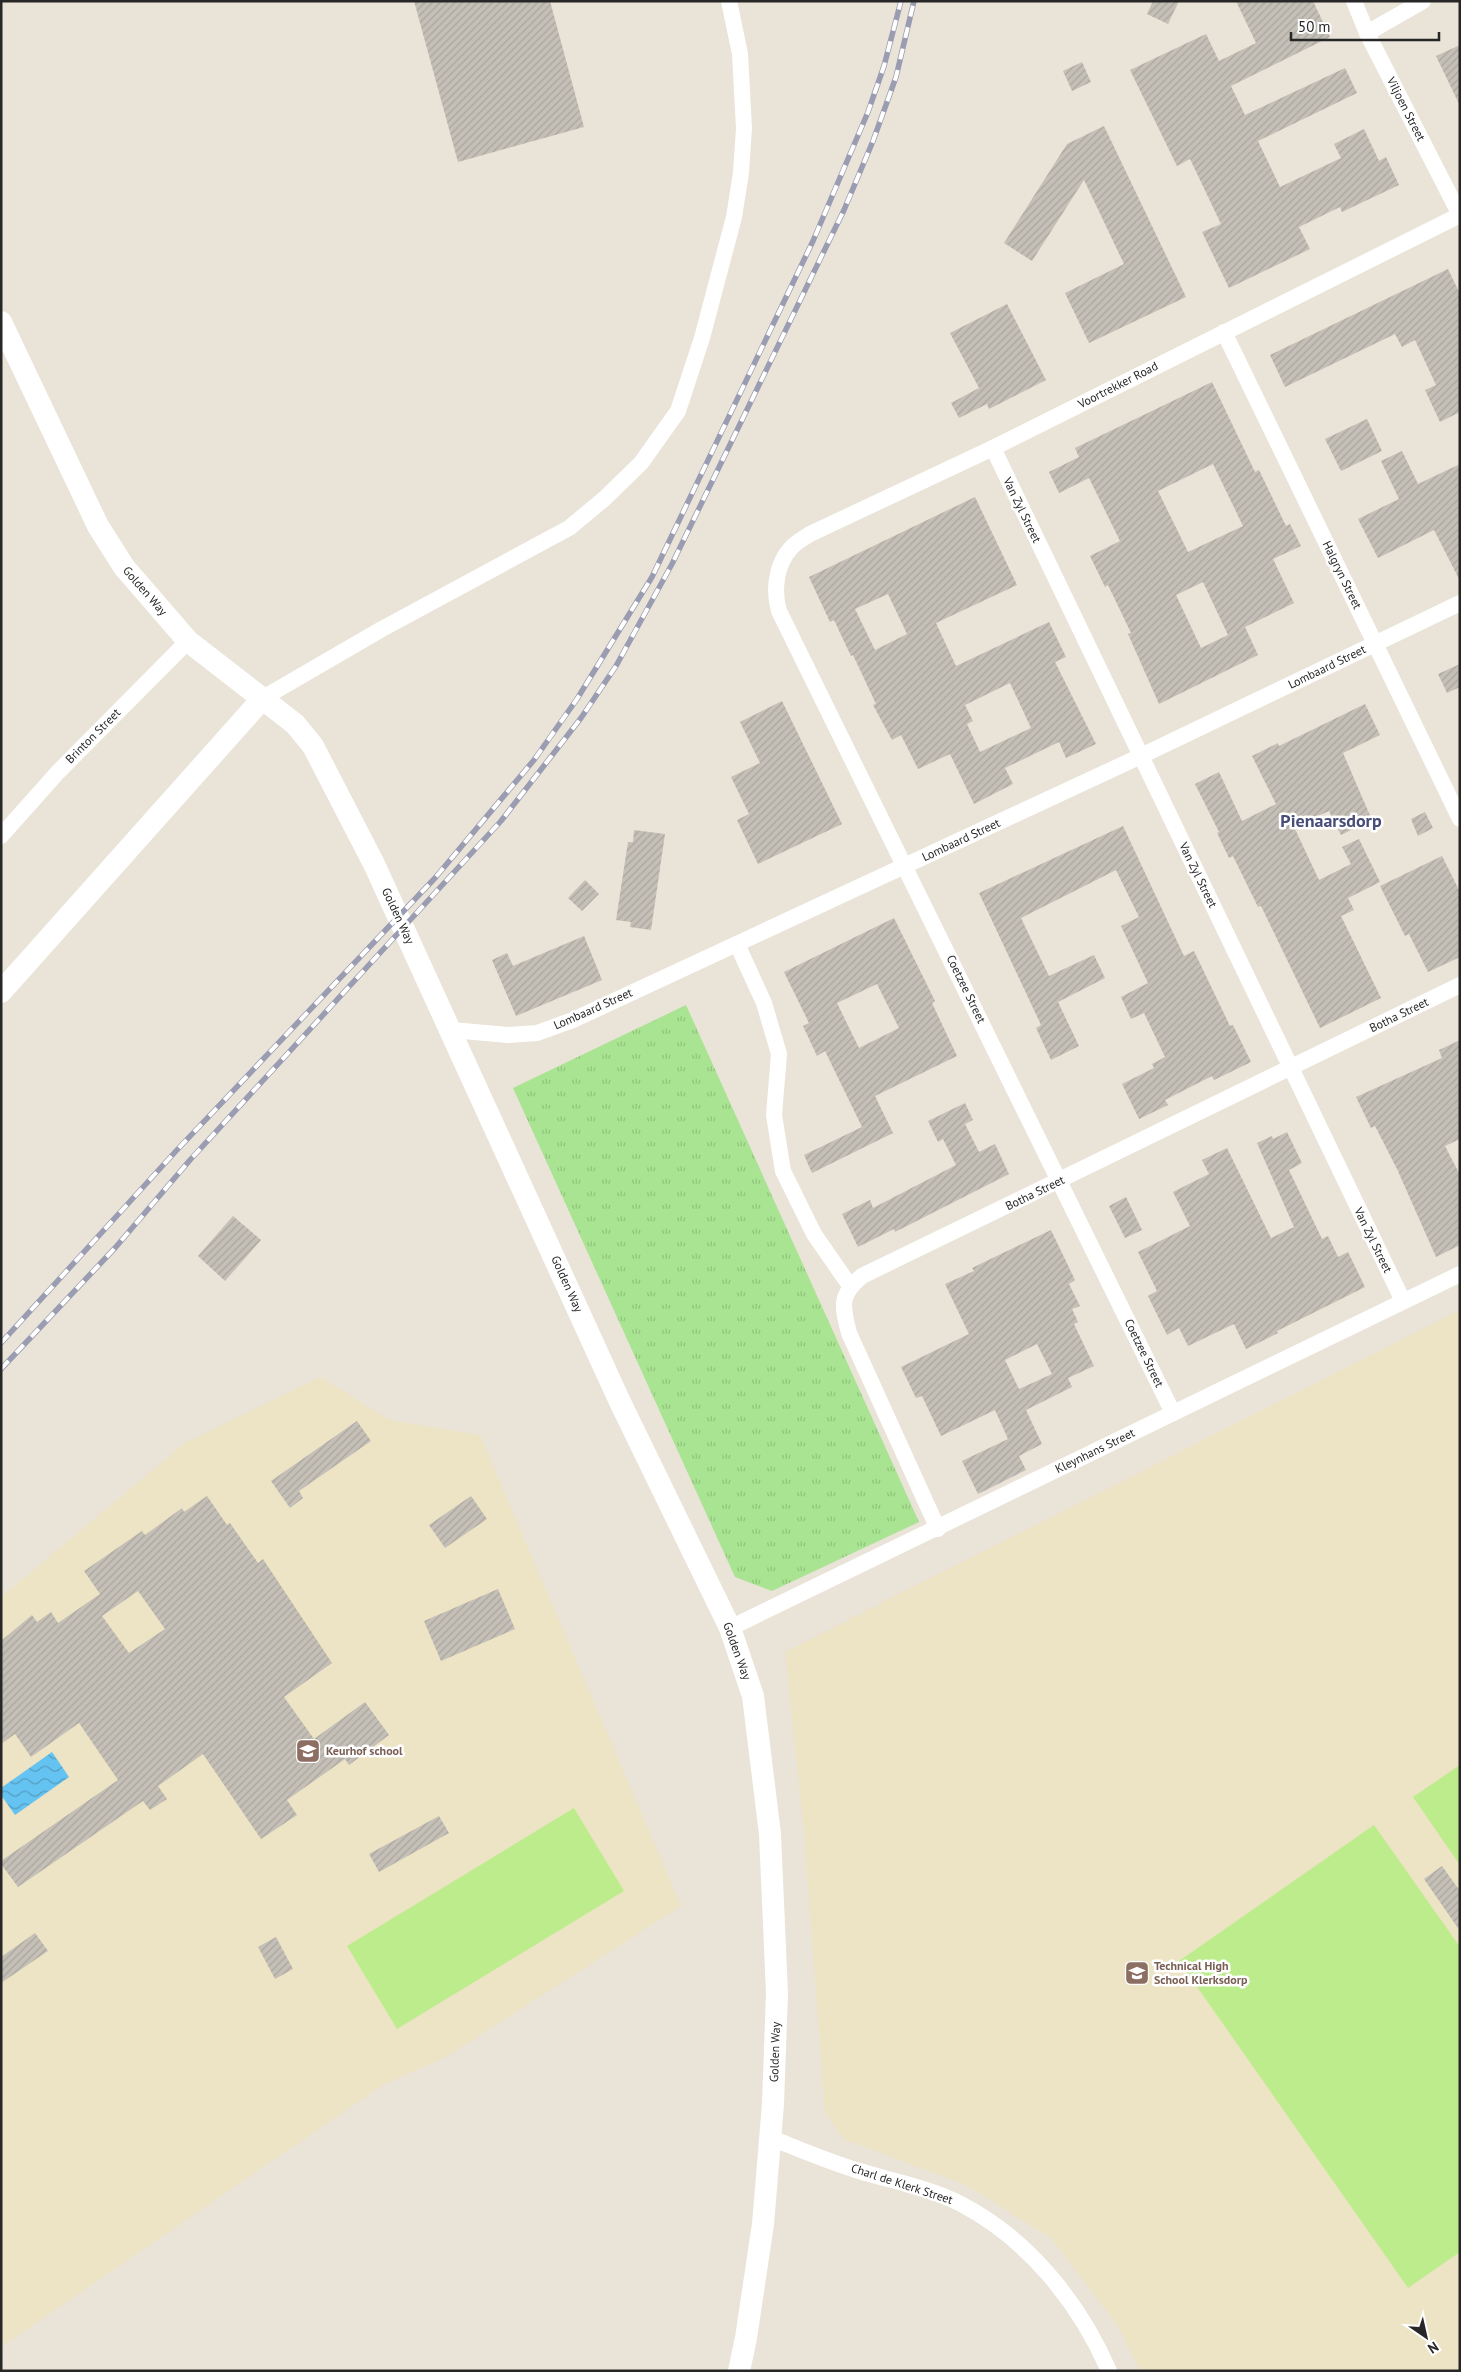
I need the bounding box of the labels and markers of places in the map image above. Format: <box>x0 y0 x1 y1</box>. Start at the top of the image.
school or university icon: Keurhof school <box>295 1738 321 1764</box>
place label: Keurhof school <box>326 1743 403 1758</box>
place label: Technical High School Klerksdorp <box>1154 1958 1248 1987</box>
school or university icon: Technical High School Klerksdorp <box>1124 1960 1150 1986</box>

